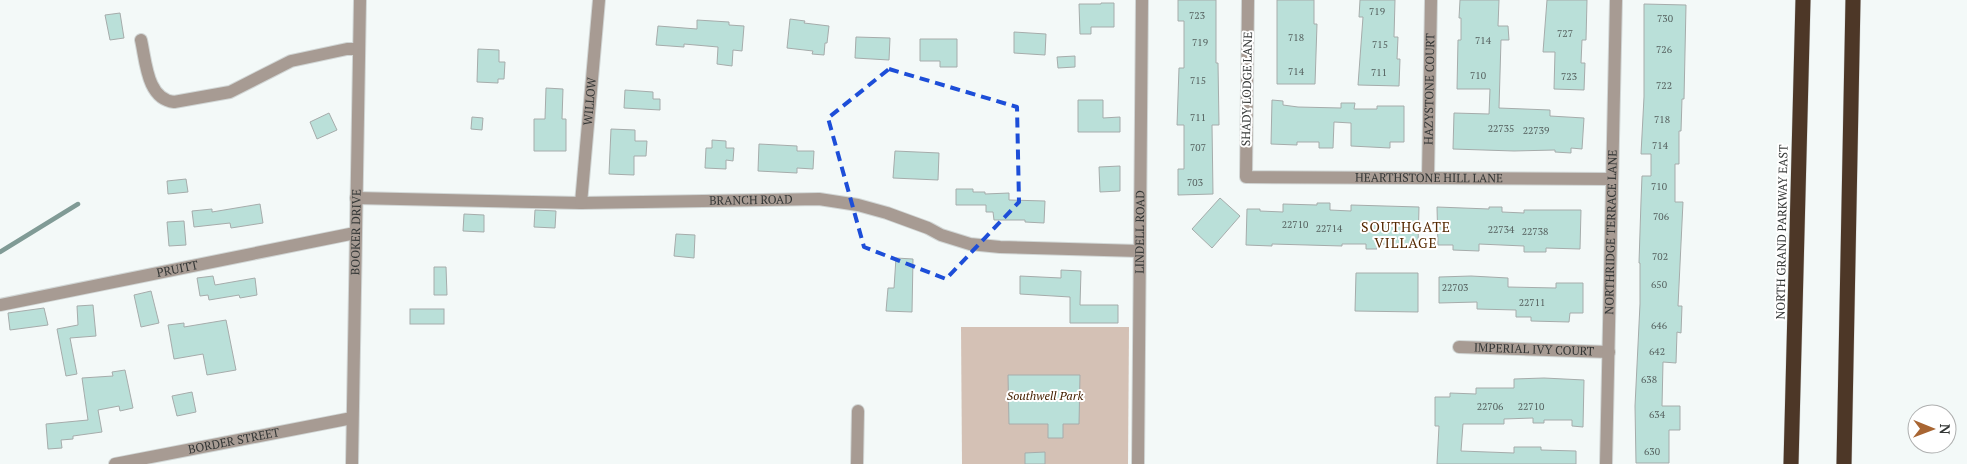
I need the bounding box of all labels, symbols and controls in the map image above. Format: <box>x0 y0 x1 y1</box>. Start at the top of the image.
house number: 719 <box>1369 5 1385 18</box>
house number: 723 <box>1189 9 1205 22</box>
house number: 730 <box>1657 12 1673 25</box>
house number: 727 <box>1557 27 1573 40</box>
house number: 718 <box>1288 31 1304 44</box>
street label: SHADY LODGE LANE <box>1238 32 1255 146</box>
street label: HAZYSTONE COURT <box>1421 33 1437 145</box>
house number: 714 <box>1475 34 1492 47</box>
house number: 719 <box>1192 36 1208 49</box>
house number: 715 <box>1372 38 1388 51</box>
house number: 726 <box>1656 43 1673 56</box>
house number: 714 <box>1288 65 1305 78</box>
house number: 711 <box>1371 66 1387 79</box>
house number: 710 <box>1470 69 1486 82</box>
house number: 723 <box>1561 70 1577 83</box>
house number: 715 <box>1190 74 1206 87</box>
street label: WILLOW <box>580 76 599 126</box>
house number: 722 <box>1656 79 1672 92</box>
house number: 711 <box>1190 111 1206 124</box>
house number: 718 <box>1654 113 1670 126</box>
house number: 22735 <box>1488 122 1514 135</box>
house number: 22739 <box>1523 124 1549 137</box>
house number: 714 <box>1652 139 1669 152</box>
house number: 707 <box>1190 141 1206 154</box>
street label: NORTH GRAND PARKWAY EAST <box>1772 144 1791 320</box>
street label: NORTHRIDGE TERRACE LANE <box>1601 149 1620 315</box>
street label: HEARTHSTONE HILL LANE <box>1355 170 1503 185</box>
house number: 703 <box>1187 176 1203 189</box>
house number: 710 <box>1651 180 1667 193</box>
street label: BOOKER DRIVE <box>347 189 364 275</box>
street label: LINDELL ROAD <box>1132 190 1147 274</box>
street label: BRANCH ROAD <box>709 191 793 208</box>
house number: 706 <box>1653 210 1670 223</box>
district label: SOUTHGATE VILLAGE <box>1361 217 1451 252</box>
house number: 22710 <box>1282 218 1308 231</box>
house number: 22714 <box>1316 222 1343 235</box>
house number: 22734 <box>1488 223 1515 236</box>
house number: 22738 <box>1522 225 1548 238</box>
house number: 702 <box>1652 250 1668 263</box>
street label: PRUITT <box>155 257 200 280</box>
house number: 650 <box>1651 278 1667 291</box>
house number: 22703 <box>1442 281 1468 294</box>
house number: 22711 <box>1519 296 1545 309</box>
house number: 646 <box>1651 319 1668 332</box>
street label: IMPERIAL IVY COURT <box>1474 339 1595 359</box>
house number: 642 <box>1649 345 1665 358</box>
house number: 638 <box>1641 373 1657 386</box>
park label: Southwell Park <box>1007 388 1083 403</box>
house number: 22706 <box>1477 400 1504 413</box>
house number: 22710 <box>1518 400 1544 413</box>
north arrow <box>1907 404 1957 454</box>
house number: 634 <box>1649 408 1666 421</box>
street label: BORDER STREET <box>187 424 281 457</box>
text: N <box>1936 424 1955 435</box>
house number: 630 <box>1644 445 1660 458</box>

